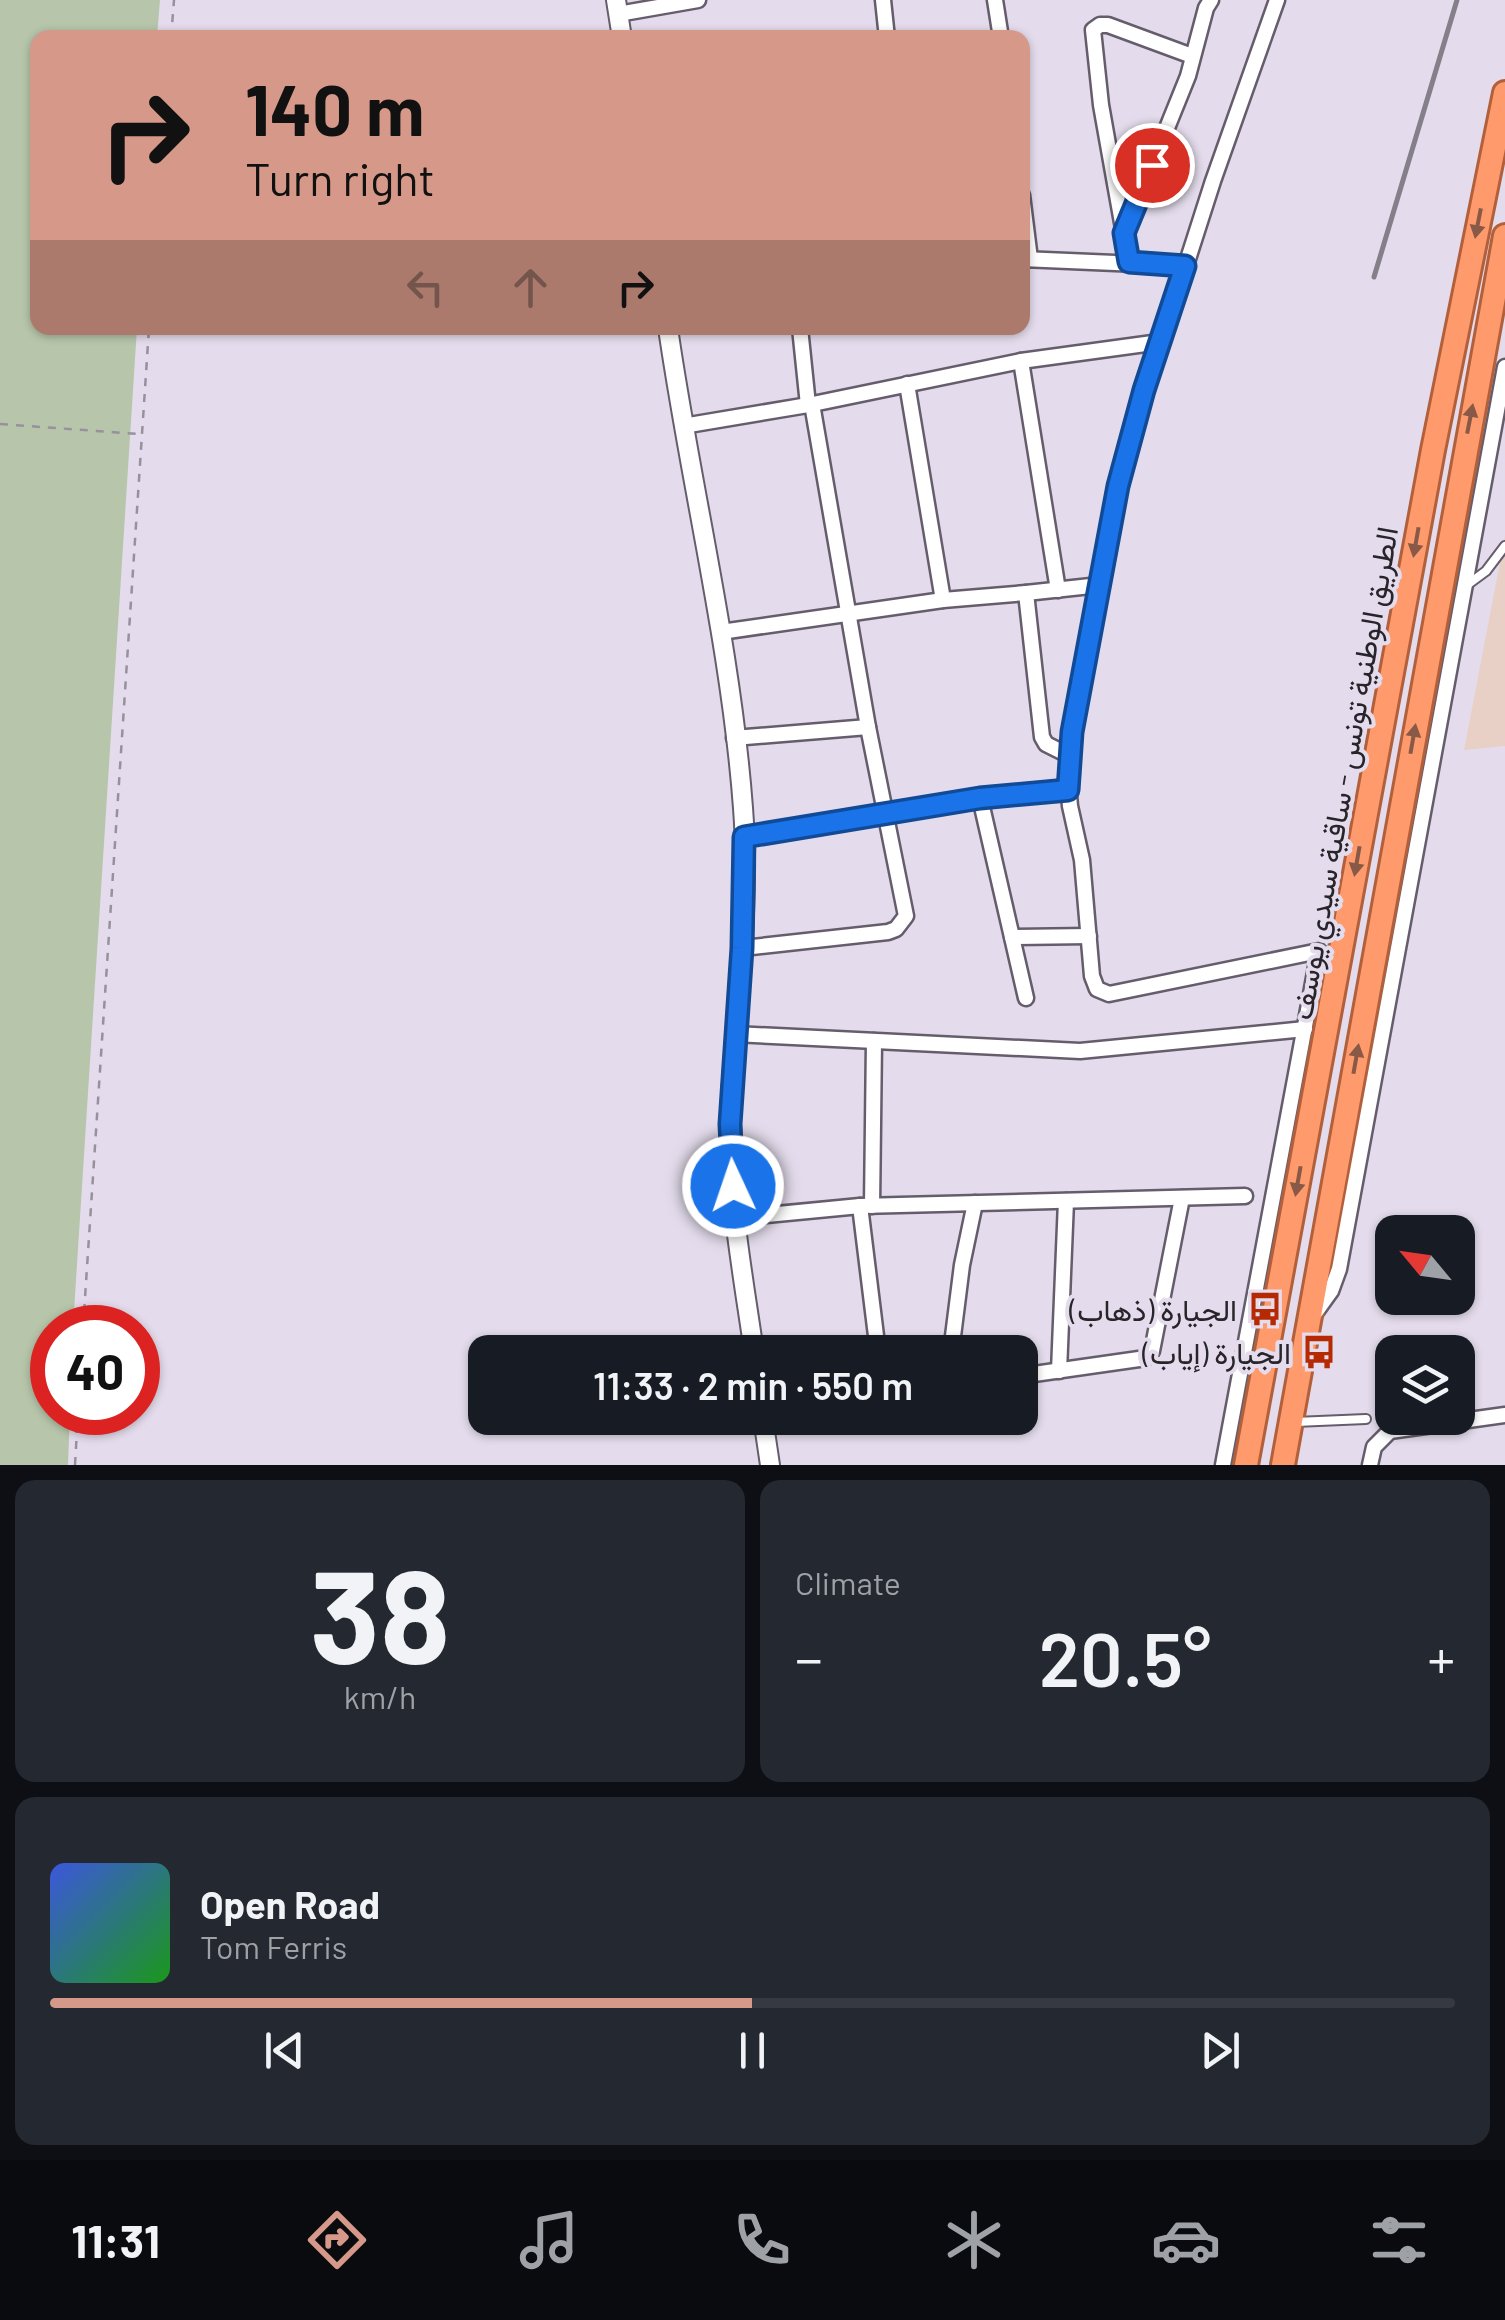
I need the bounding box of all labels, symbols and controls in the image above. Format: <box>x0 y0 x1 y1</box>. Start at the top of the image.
text: 140 m <box>245 66 424 150</box>
icon: right <box>80 70 210 200</box>
pin <box>1110 123 1195 208</box>
icon: arrive <box>1125 138 1180 193</box>
text: Turn right <box>245 151 435 205</box>
one-way arrow <box>1470 208 1486 239</box>
icon: left <box>398 260 453 315</box>
icon: ahead <box>503 260 558 315</box>
icon: right <box>608 260 663 315</box>
one-way arrow <box>1463 403 1479 434</box>
street label: الطريق الوطنية تونس - ساقية سيدي يوسف <box>1282 524 1412 1024</box>
one-way arrow <box>1408 527 1423 558</box>
one-way arrow <box>1406 723 1421 754</box>
one-way arrow <box>1349 846 1364 878</box>
one-way arrow <box>1349 1043 1364 1074</box>
position arrow <box>681 1134 785 1238</box>
one-way arrow <box>1290 1166 1306 1197</box>
north arrow <box>1375 1215 1475 1315</box>
map controls <box>1375 1215 1475 1435</box>
bus stop icon: الجيارة (ذهاب) <box>1246 1290 1284 1328</box>
place label: الجيارة (ذهاب) <box>1068 1291 1237 1329</box>
speed limit sign: 40 <box>30 1305 160 1435</box>
bus stop icon: الجيارة (إياب) <box>1300 1333 1338 1371</box>
place label: الجيارة (إياب) <box>1141 1334 1291 1373</box>
button: layers <box>1375 1335 1475 1435</box>
text: 11:33 · 2 min · 550 m <box>593 1362 913 1408</box>
text: 38 <box>310 1534 450 1690</box>
text: Climate <box>795 1563 901 1601</box>
text: 20.5° <box>1039 1612 1211 1702</box>
text: − <box>795 1624 823 1690</box>
text: + <box>1427 1624 1455 1690</box>
text: km/h <box>344 1677 416 1715</box>
text: Open Road <box>200 1881 380 1927</box>
text: Tom Ferris <box>200 1927 347 1965</box>
icon: previous <box>257 2023 312 2078</box>
icon: pause <box>725 2023 780 2078</box>
icon: next <box>1193 2023 1248 2078</box>
icon: directions <box>302 2205 372 2275</box>
icon: music <box>514 2205 584 2275</box>
icon: phone <box>727 2205 797 2275</box>
icon: climate <box>939 2205 1009 2275</box>
icon: car <box>1151 2205 1221 2275</box>
icon: filters <box>1364 2205 1434 2275</box>
text: 11:31 <box>71 2213 160 2267</box>

